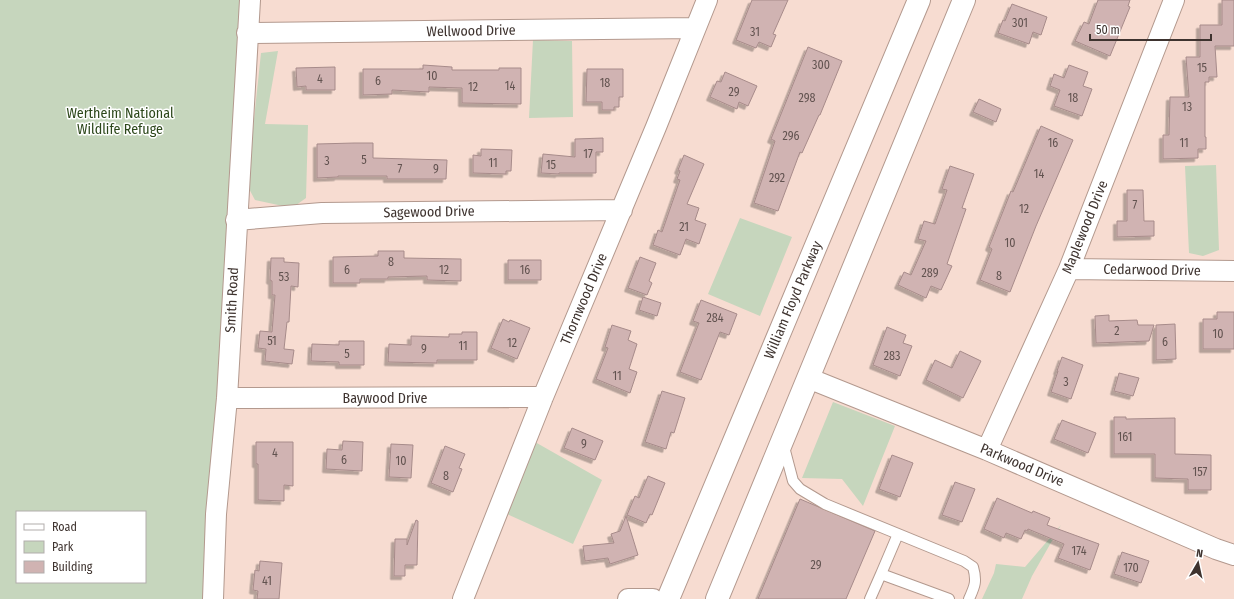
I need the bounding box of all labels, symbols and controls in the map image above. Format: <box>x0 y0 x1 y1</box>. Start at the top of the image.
house number: 301 <box>1012 16 1028 30</box>
scale bar <box>1090 16 1211 42</box>
street label: Wellwood Drive <box>426 22 516 40</box>
text: 50 m <box>1096 23 1120 37</box>
house number: 31 <box>750 25 760 39</box>
house number: 300 <box>812 58 830 72</box>
house number: 15 <box>1197 61 1208 75</box>
house number: 10 <box>427 69 437 83</box>
house number: 4 <box>317 72 323 86</box>
house number: 6 <box>375 74 381 88</box>
house number: 18 <box>600 76 610 90</box>
house number: 14 <box>505 79 515 93</box>
house number: 12 <box>468 80 478 94</box>
house number: 29 <box>728 85 740 99</box>
house number: 298 <box>798 91 816 105</box>
house number: 18 <box>1068 91 1078 105</box>
house number: 13 <box>1182 100 1192 114</box>
park label: Wertheim National Wildlife Refuge <box>66 105 174 138</box>
house number: 296 <box>783 129 800 143</box>
house number: 16 <box>1048 136 1058 150</box>
house number: 11 <box>1179 136 1189 150</box>
house number: 17 <box>583 147 593 161</box>
house number: 5 <box>361 153 367 167</box>
house number: 3 <box>324 154 330 168</box>
house number: 11 <box>488 156 498 170</box>
house number: 15 <box>546 158 557 172</box>
house number: 7 <box>398 162 403 176</box>
house number: 9 <box>433 162 439 176</box>
house number: 14 <box>1034 167 1044 181</box>
house number: 292 <box>769 171 785 185</box>
street label: Maplewood Drive <box>1059 178 1111 276</box>
house number: 7 <box>1133 198 1138 212</box>
house number: 12 <box>1019 202 1029 216</box>
street label: Sagewood Drive <box>383 203 475 221</box>
house number: 21 <box>679 220 689 234</box>
house number: 10 <box>1005 236 1015 250</box>
street label: William Floyd Parkway <box>760 238 826 362</box>
street label: Thornwood Drive <box>557 251 611 347</box>
house number: 8 <box>388 255 394 269</box>
street label: Cedarwood Drive <box>1103 261 1201 279</box>
house number: 6 <box>344 263 350 277</box>
house number: 12 <box>439 263 449 277</box>
house number: 16 <box>520 263 530 277</box>
house number: 289 <box>922 266 939 280</box>
street label: Smith Road <box>222 267 242 333</box>
house number: 8 <box>996 269 1002 283</box>
house number: 53 <box>279 270 289 284</box>
house number: 284 <box>706 311 724 325</box>
house number: 2 <box>1114 324 1120 338</box>
house number: 10 <box>1213 327 1223 341</box>
house number: 51 <box>267 334 277 348</box>
house number: 6 <box>1162 335 1168 349</box>
house number: 12 <box>507 336 517 350</box>
house number: 11 <box>458 339 468 353</box>
house number: 9 <box>421 342 427 356</box>
house number: 5 <box>344 347 350 361</box>
house number: 283 <box>884 349 900 363</box>
house number: 11 <box>612 369 622 383</box>
house number: 3 <box>1063 375 1069 389</box>
street label: Baywood Drive <box>343 390 428 407</box>
house number: 161 <box>1118 430 1132 444</box>
house number: 9 <box>581 437 587 451</box>
street label: Parkwood Drive <box>978 440 1066 490</box>
house number: 4 <box>272 446 278 460</box>
house number: 6 <box>341 453 347 467</box>
house number: 10 <box>396 454 406 468</box>
house number: 157 <box>1193 465 1208 479</box>
house number: 8 <box>443 469 449 483</box>
legend <box>16 511 146 583</box>
text: Road <box>52 520 77 534</box>
text: Park <box>52 540 74 554</box>
north arrow <box>1178 543 1218 583</box>
house number: 174 <box>1072 544 1087 558</box>
text: N <box>1195 547 1204 561</box>
house number: 29 <box>810 558 822 572</box>
text: Building <box>52 560 93 574</box>
house number: 170 <box>1123 561 1139 575</box>
house number: 41 <box>262 574 272 588</box>

